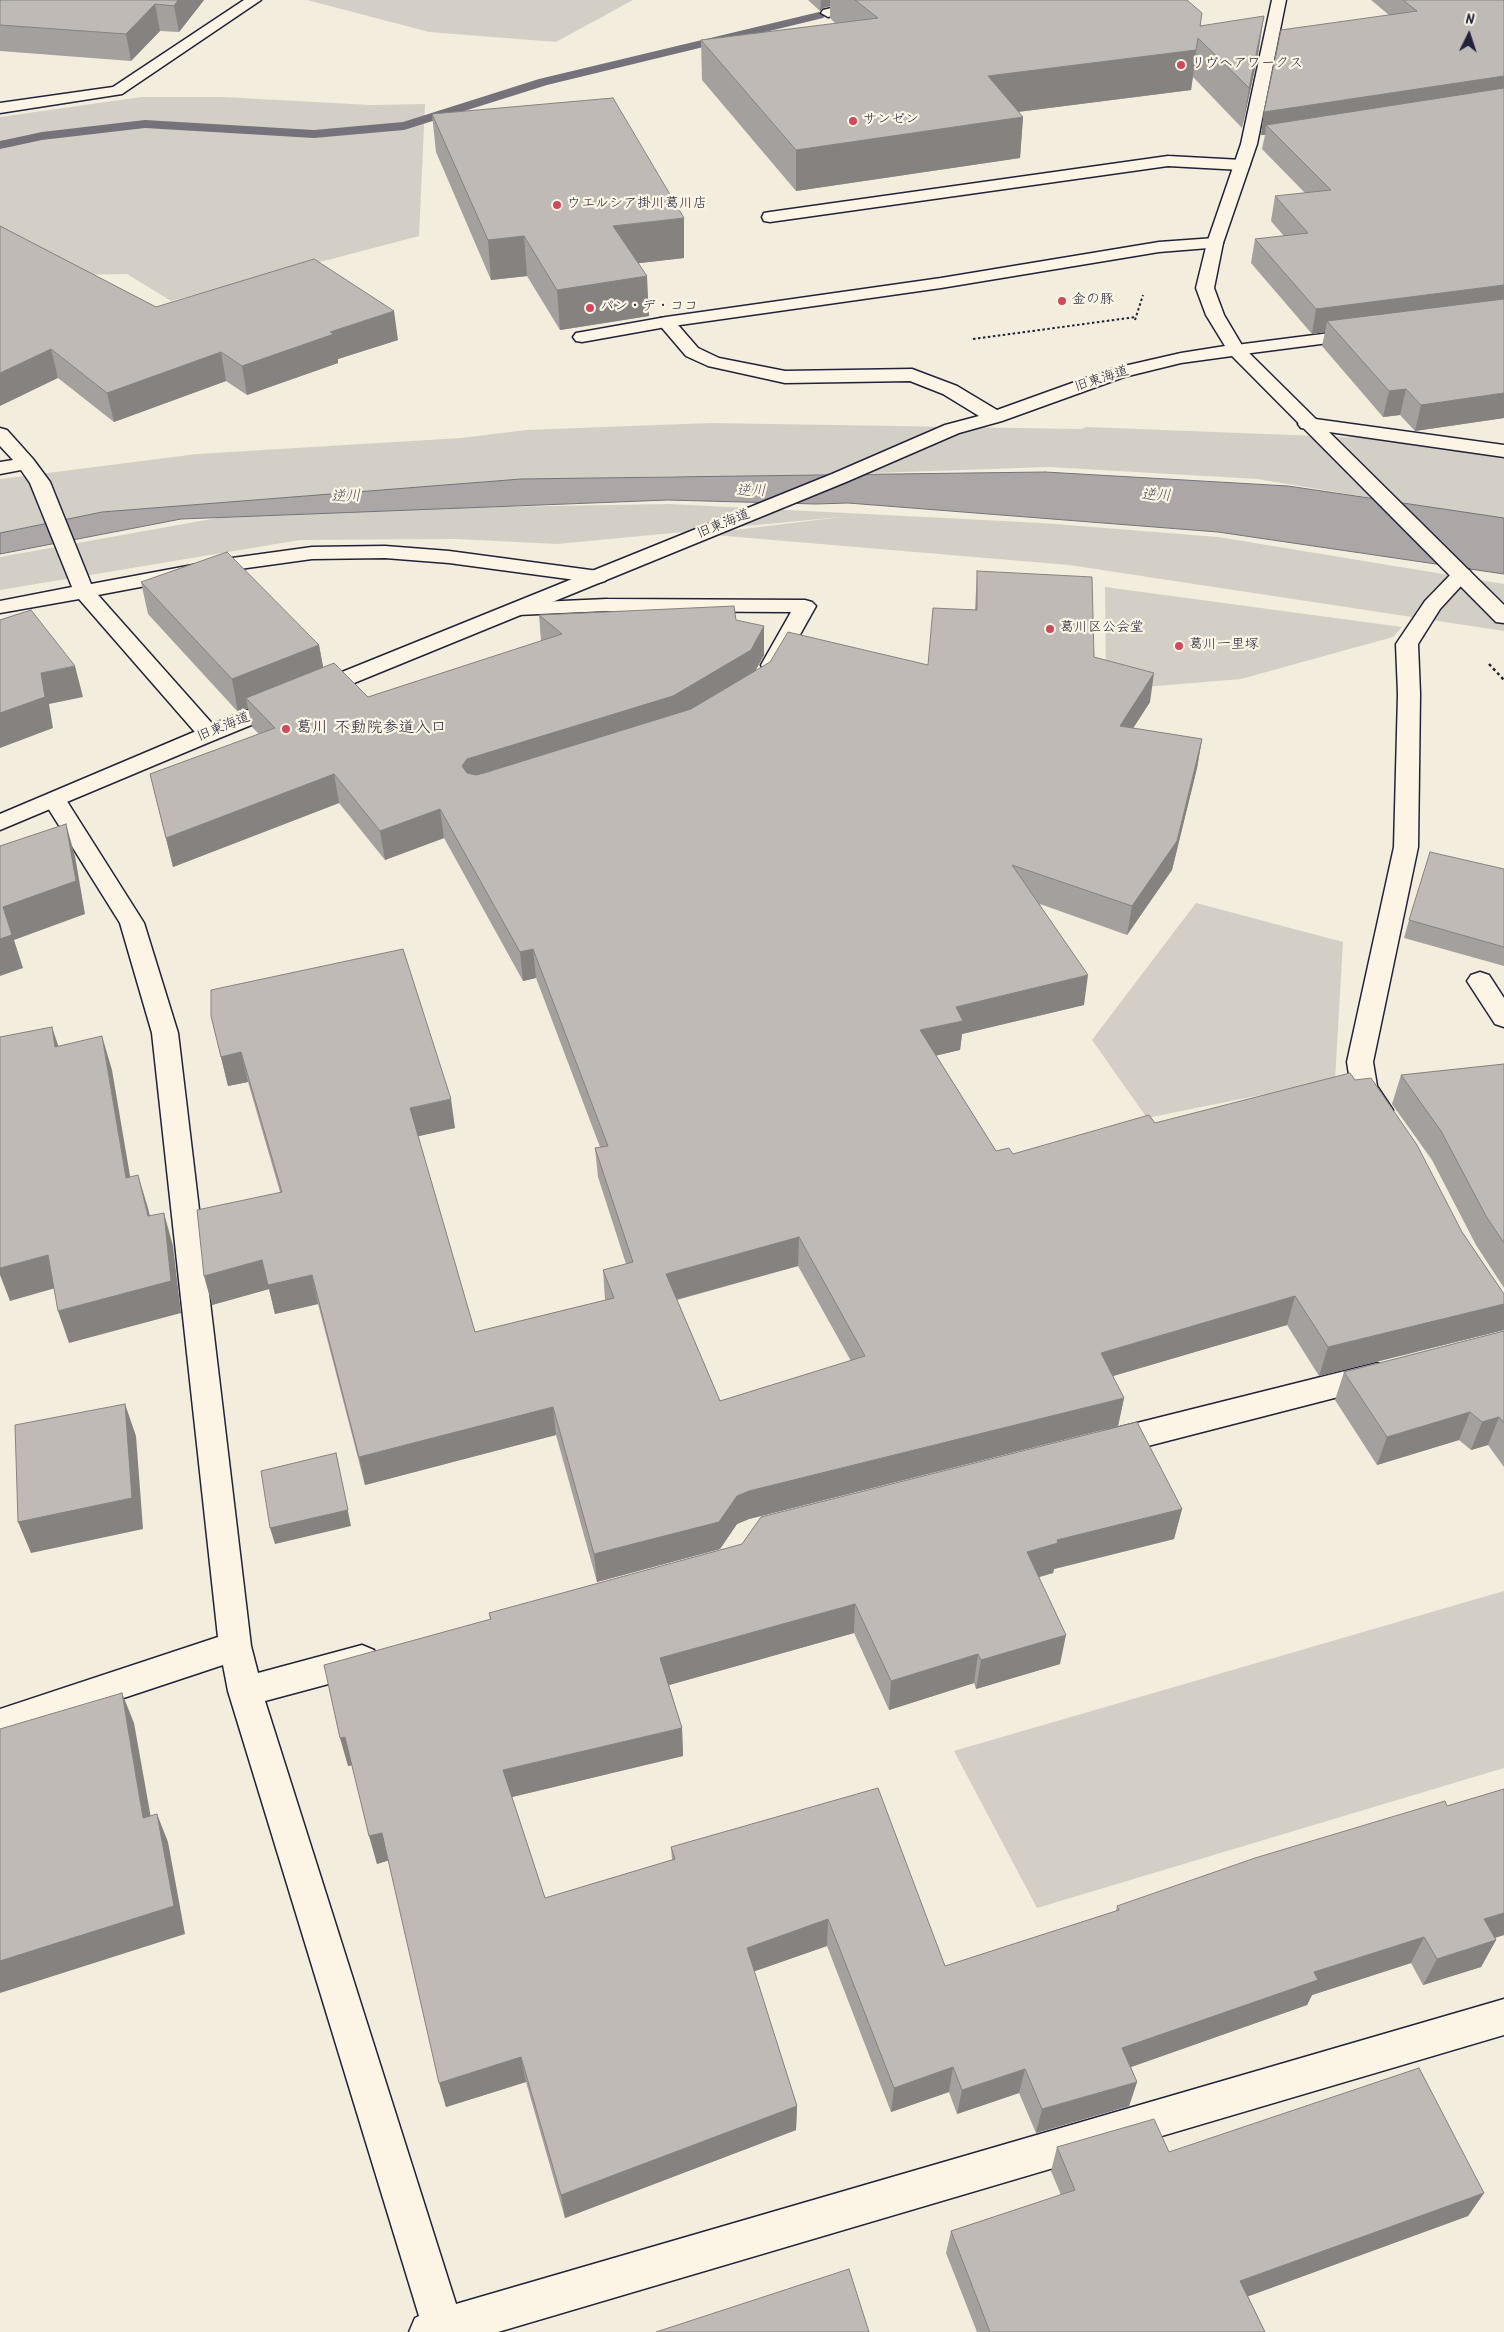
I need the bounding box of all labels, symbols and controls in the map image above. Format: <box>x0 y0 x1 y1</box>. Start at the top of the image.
text: N <box>1465 9 1475 31</box>
north arrow <box>1444 10 1494 60</box>
place label: リヴヘアワークス <box>1191 57 1303 73</box>
marker: リヴヘアワークス <box>1175 59 1187 71</box>
place label: サンゼン <box>863 113 919 129</box>
marker: サンゼン <box>847 115 859 127</box>
place label: ウエルシア掛川葛川店 <box>567 197 707 213</box>
marker: ウエルシア掛川葛川店 <box>551 199 563 211</box>
place label: 金の豚 <box>1072 293 1114 309</box>
marker: 金の豚 <box>1056 295 1068 307</box>
place label: パン・デ・ココ <box>600 300 698 316</box>
marker: パン・デ・ココ <box>584 302 596 314</box>
street label: 旧東海道 <box>1073 363 1131 397</box>
water label: 逆川 <box>736 483 766 501</box>
water label: 逆川 <box>1141 487 1171 507</box>
water label: 逆川 <box>331 488 361 508</box>
street label: 旧東海道 <box>695 507 753 543</box>
place label: 葛川区公会堂 <box>1060 621 1144 637</box>
marker: 葛川区公会堂 <box>1044 623 1056 635</box>
place label: 葛川一里塚 <box>1189 638 1259 654</box>
marker: 葛川一里塚 <box>1173 640 1185 652</box>
street label: 旧東海道 <box>195 710 253 746</box>
place label: 葛川 不動院参道入口 <box>296 719 446 739</box>
marker: 葛川 不動院参道入口 <box>280 723 292 735</box>

